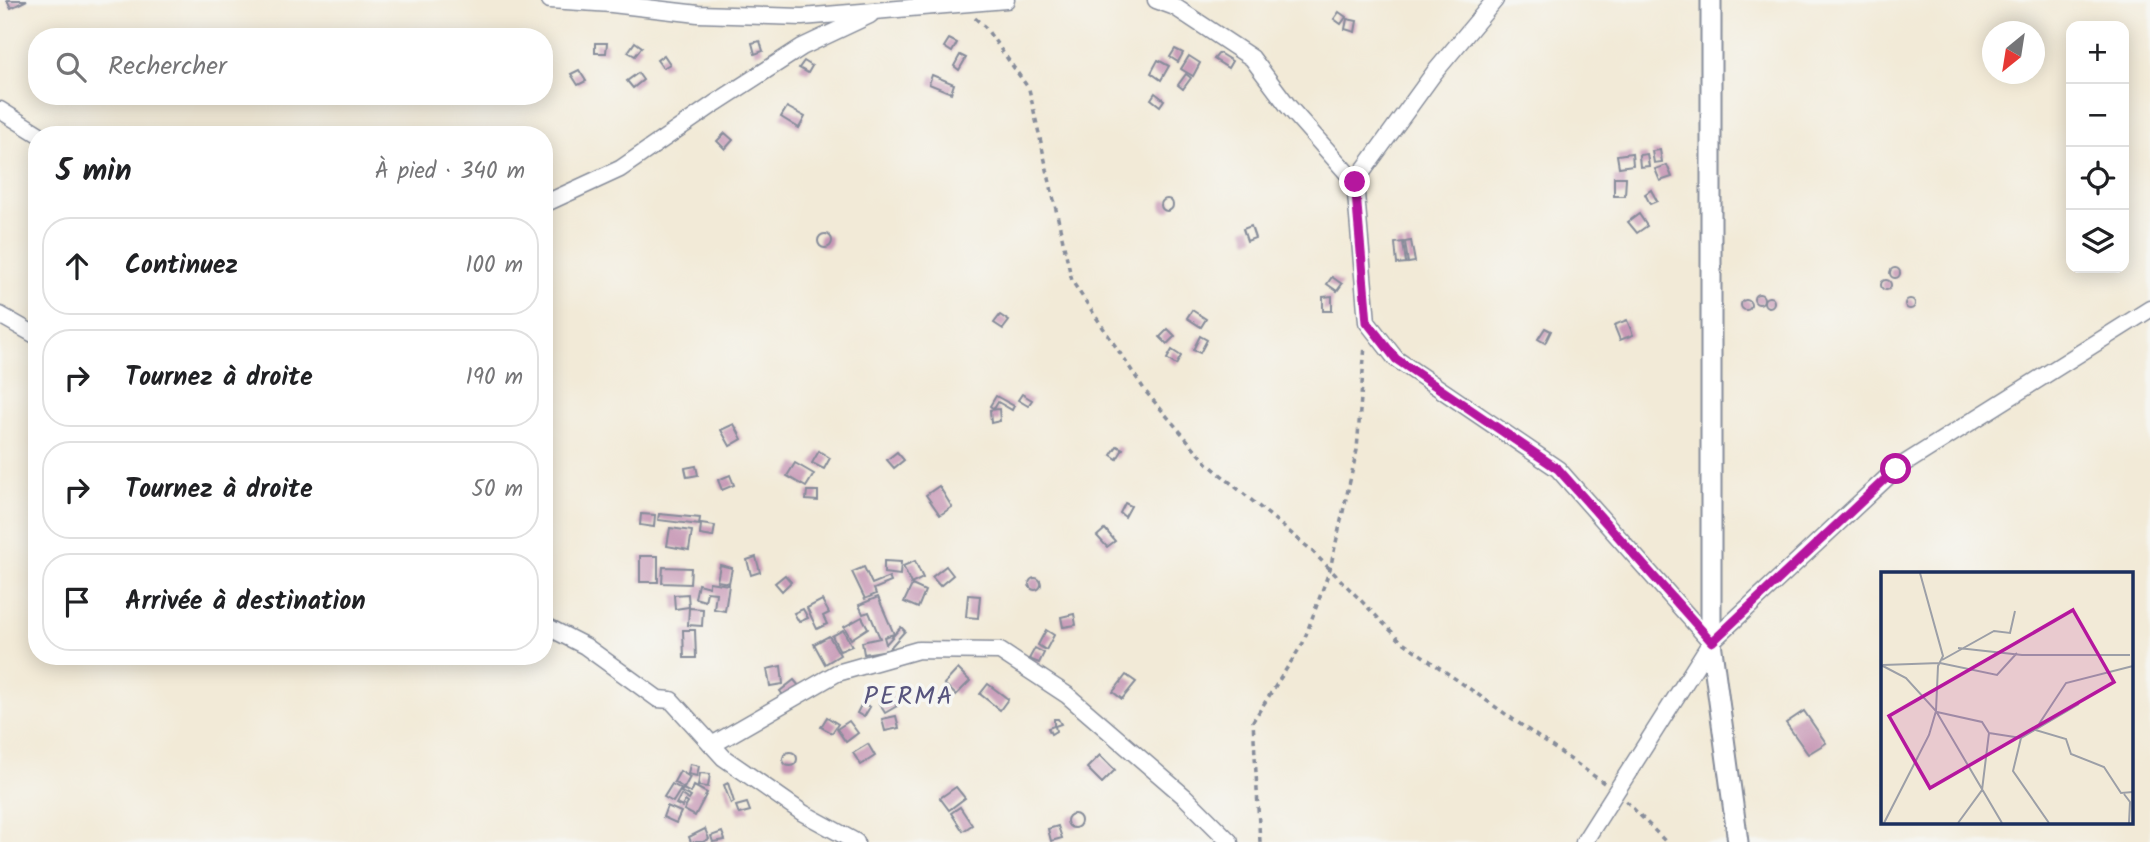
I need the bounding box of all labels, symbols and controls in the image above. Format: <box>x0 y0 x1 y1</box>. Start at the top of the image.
north arrow <box>1982 21 2045 84</box>
map controls <box>2066 21 2129 273</box>
button: + <box>2066 21 2129 84</box>
search box <box>28 28 553 105</box>
text: Rechercher <box>108 46 227 88</box>
icon: search <box>52 48 90 86</box>
button: − <box>2066 84 2129 147</box>
button: locate <box>2066 147 2129 210</box>
text: 5 min <box>56 148 132 196</box>
text: À pied · 340 m <box>375 154 525 190</box>
route end <box>1339 166 1370 197</box>
button: layers <box>2066 210 2129 273</box>
text: Continuez <box>125 245 238 287</box>
icon: ahead <box>58 247 96 285</box>
text: 100 m <box>465 248 523 284</box>
text: Tournez à droite <box>125 357 313 399</box>
icon: right <box>58 359 96 397</box>
text: 190 m <box>466 360 523 396</box>
route start <box>1880 453 1911 484</box>
text: Tournez à droite <box>125 469 313 511</box>
icon: right <box>58 471 96 509</box>
text: 50 m <box>472 472 523 508</box>
inset map <box>1881 572 2132 824</box>
text: Arrivée à destination <box>125 581 366 623</box>
icon: arrive <box>58 583 96 621</box>
district label: PERMA <box>864 676 954 718</box>

